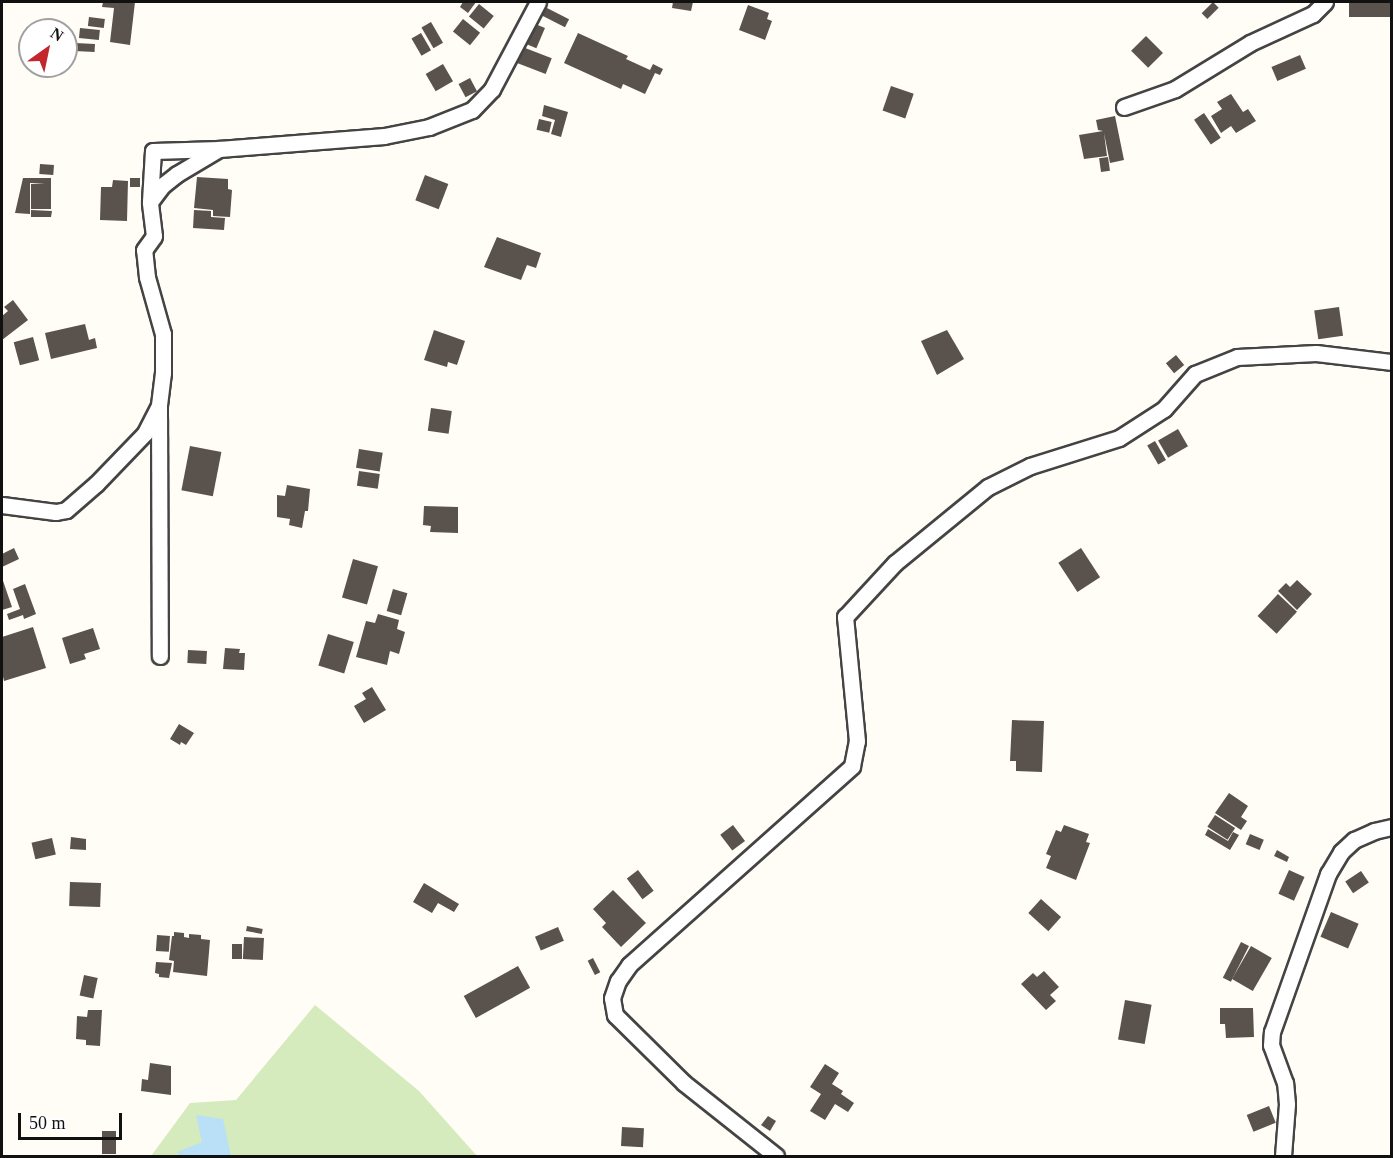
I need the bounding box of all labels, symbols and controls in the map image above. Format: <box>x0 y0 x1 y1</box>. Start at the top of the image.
north arrow <box>18 18 78 78</box>
text: N <box>48 24 66 44</box>
scale bar <box>21 1101 124 1139</box>
text: 50 m <box>29 1113 66 1133</box>

